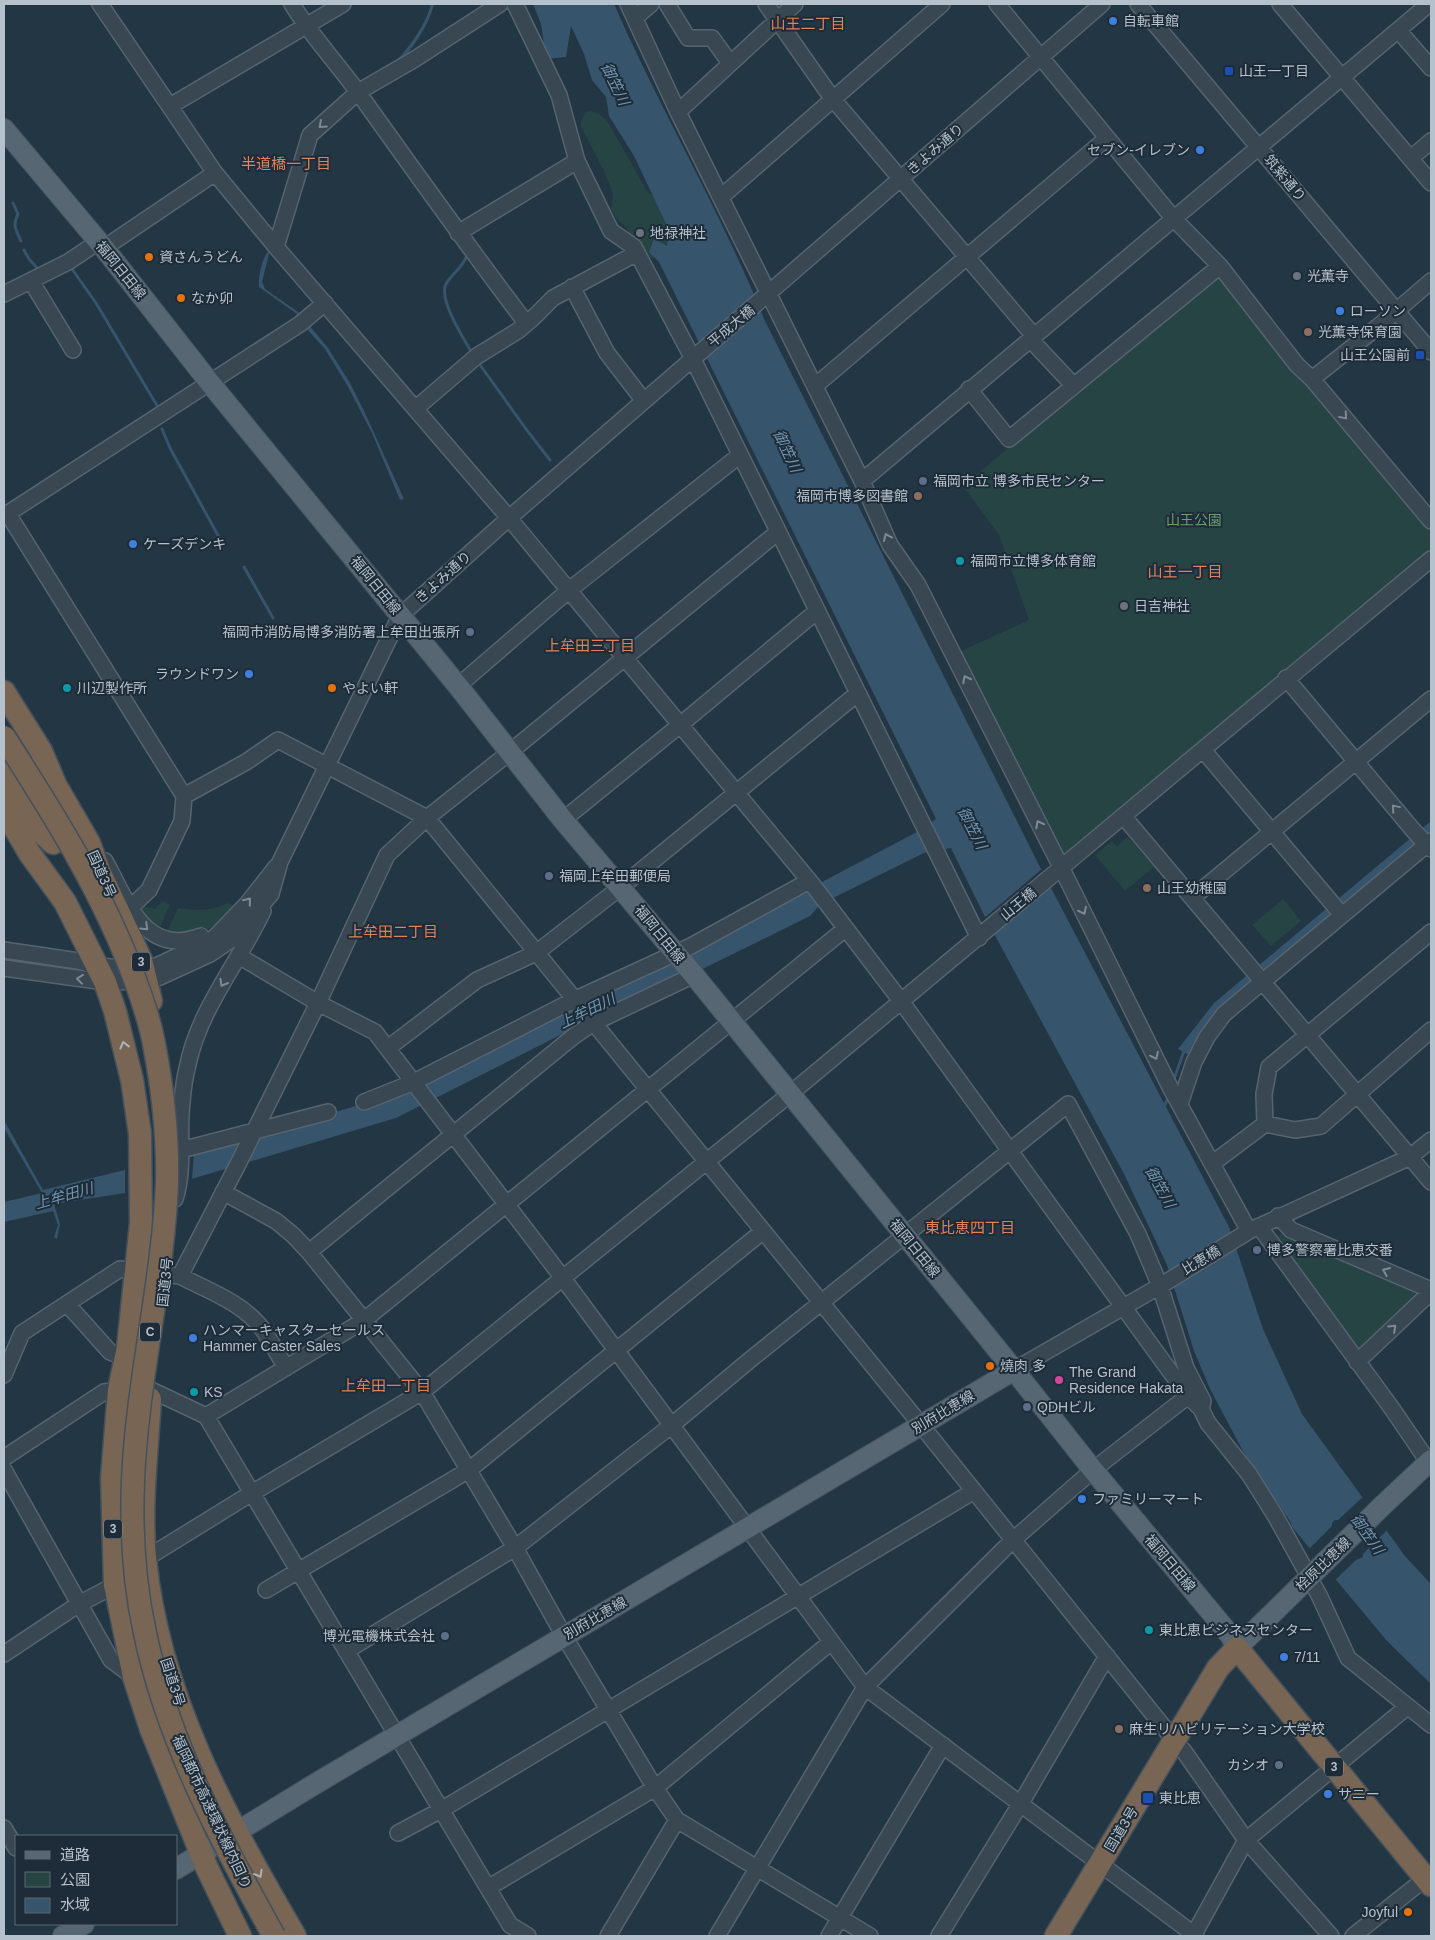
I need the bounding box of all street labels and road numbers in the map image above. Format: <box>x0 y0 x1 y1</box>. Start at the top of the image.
street label: きよみ通り <box>903 120 967 178</box>
street label: 筑紫通り <box>1261 151 1309 205</box>
street label: 福岡日田線 <box>93 238 149 302</box>
street label: 平成大橋 <box>704 302 758 350</box>
street label: きよみ通り <box>412 548 474 606</box>
street label: 福岡日田線 <box>348 553 404 617</box>
street label: 国道3号 <box>85 848 119 900</box>
street label: 山王橋 <box>997 884 1039 924</box>
street label: 福岡日田線 <box>632 902 688 966</box>
road number: 3 <box>132 952 150 972</box>
street label: 福岡日田線 <box>887 1216 943 1280</box>
street label: 比恵橋 <box>1179 1242 1223 1278</box>
street label: 国道3号 <box>154 1256 176 1308</box>
road number: C <box>140 1322 160 1341</box>
street label: 別府比恵線 <box>909 1387 977 1437</box>
road number: 3 <box>104 1520 122 1538</box>
street label: 福岡日田線 <box>1141 1531 1199 1595</box>
street label: 桧原比恵線 <box>1292 1534 1354 1594</box>
street label: 別府比恵線 <box>561 1594 629 1642</box>
street label: 国道3号 <box>158 1656 188 1708</box>
street label: 福岡都市高速環状線内回り <box>169 1732 255 1892</box>
road number: 3 <box>1325 1758 1343 1776</box>
street label: 国道3号 <box>1101 1804 1141 1854</box>

